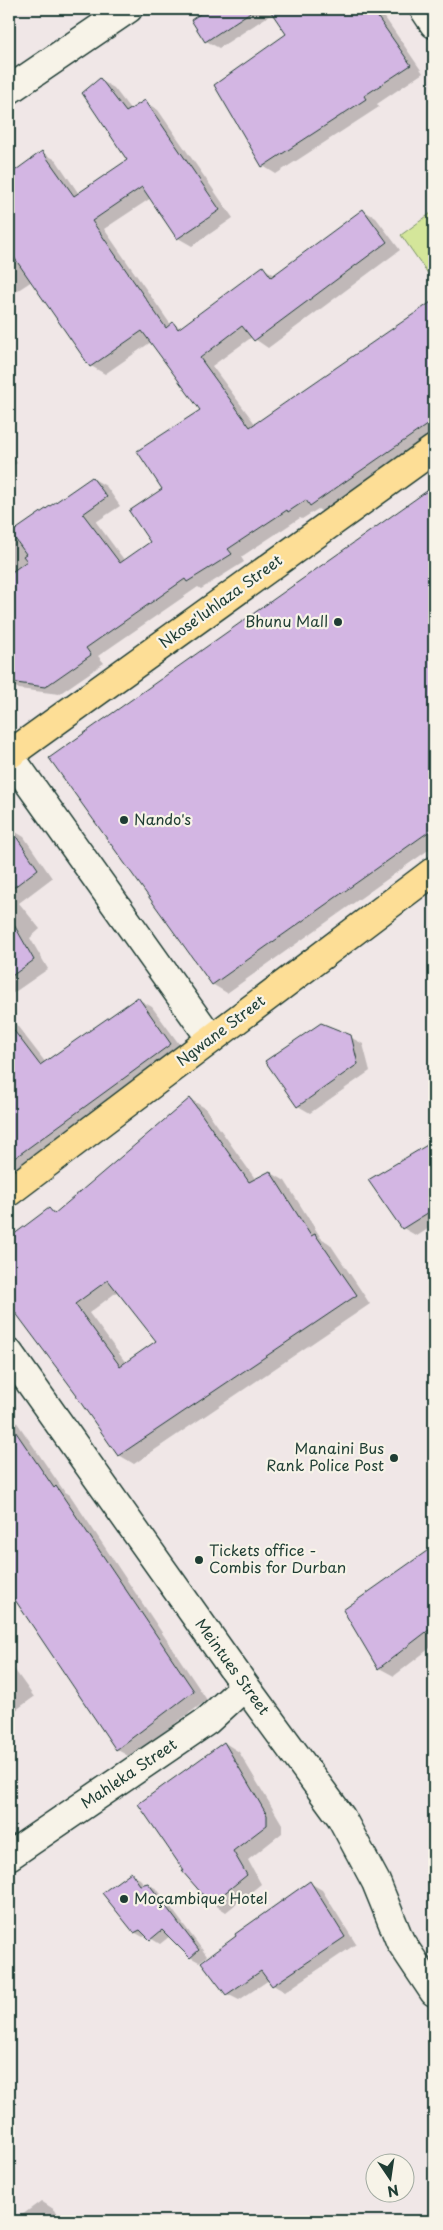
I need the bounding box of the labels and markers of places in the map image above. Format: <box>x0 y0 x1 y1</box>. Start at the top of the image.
place label: Bhunu Mall <box>245 609 328 632</box>
marker: Bhunu Mall <box>332 616 344 628</box>
place label: Nando's <box>134 807 191 830</box>
marker: Nando's <box>118 814 130 826</box>
place label: Manaini Bus Rank Police Post <box>266 1436 384 1476</box>
marker: Manaini Bus Rank Police Post <box>388 1452 400 1464</box>
place label: Tickets office - Combis for Durban <box>209 1538 346 1578</box>
marker: Tickets office - Combis for Durban <box>193 1554 205 1566</box>
place label: Moçambique Hotel <box>134 1886 268 1909</box>
marker: Moçambique Hotel <box>118 1893 130 1905</box>

